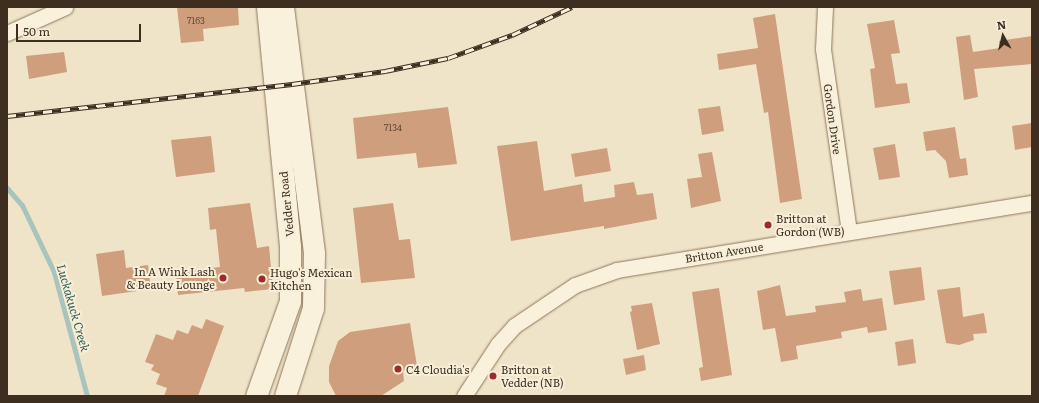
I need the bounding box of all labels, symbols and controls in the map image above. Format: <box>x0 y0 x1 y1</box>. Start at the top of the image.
house number: 7163 <box>187 15 205 25</box>
scale bar <box>18 16 143 42</box>
north arrow <box>983 16 1023 56</box>
text: N <box>996 16 1007 33</box>
text: 50 m <box>23 22 50 40</box>
street label: Gordon Drive <box>822 83 844 155</box>
house number: 7134 <box>384 122 402 132</box>
street label: Vedder Road <box>276 171 296 237</box>
place label: Britton at Gordon (WB) <box>776 212 845 238</box>
marker: Britton at Gordon (WB) <box>763 220 773 230</box>
street label: Britton Avenue <box>684 239 764 265</box>
water label: Luckakuck Creek <box>54 263 92 353</box>
place label: In A Wink Lash & Beauty Lounge <box>126 265 215 291</box>
place label: Hugo's Mexican Kitchen <box>270 266 352 292</box>
marker: In A Wink Lash & Beauty Lounge <box>218 273 228 283</box>
marker: Hugo's Mexican Kitchen <box>257 274 267 284</box>
place label: C4 Cloudia's <box>406 362 470 376</box>
place label: Britton at Vedder (NB) <box>501 363 564 389</box>
marker: C4 Cloudia's <box>393 364 403 374</box>
marker: Britton at Vedder (NB) <box>488 371 498 381</box>

